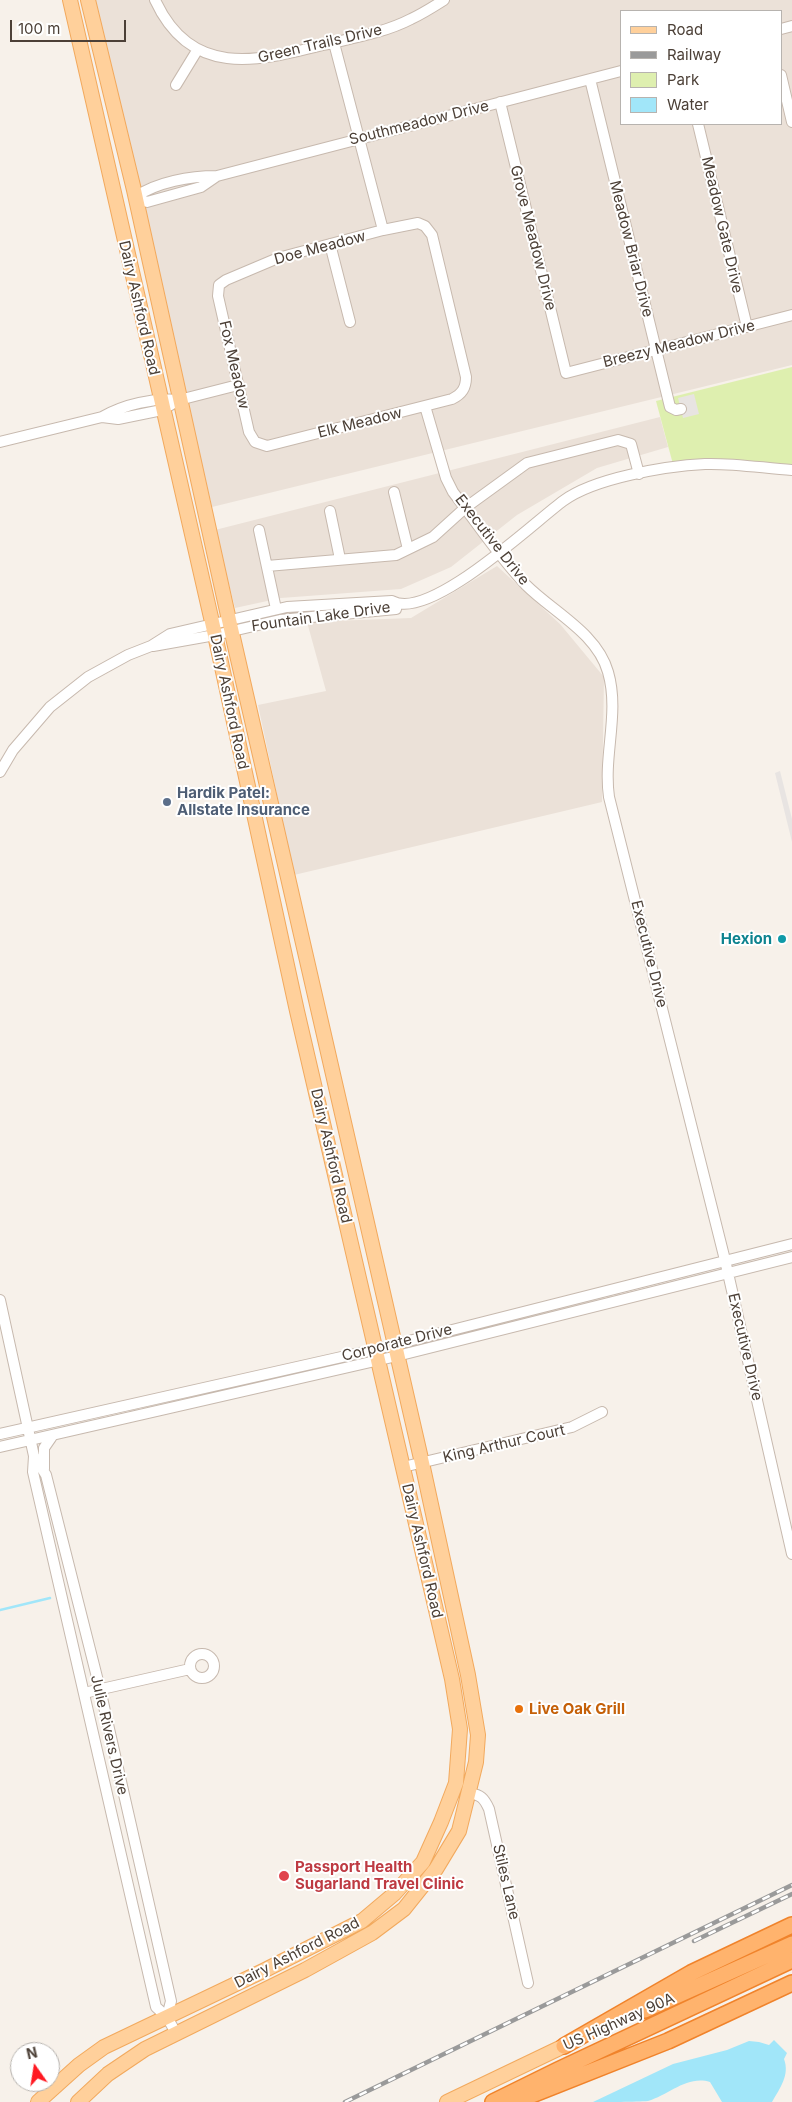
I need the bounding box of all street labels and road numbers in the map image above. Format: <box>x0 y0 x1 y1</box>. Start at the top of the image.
street label: Green Trails Drive <box>256 21 384 67</box>
street label: Southmeadow Drive <box>347 97 491 149</box>
street label: Meadow Gate Drive <box>698 155 746 295</box>
street label: Grove Meadow Drive <box>506 164 560 312</box>
street label: Meadow Briar Drive <box>605 179 657 319</box>
street label: Doe Meadow <box>272 227 368 269</box>
street label: Dairy Ashford Road <box>115 239 163 377</box>
street label: Breezy Meadow Drive <box>601 316 757 372</box>
street label: Fox Meadow <box>215 319 253 411</box>
street label: Elk Meadow <box>316 404 404 442</box>
street label: Executive Drive <box>451 491 533 589</box>
street label: Fountain Lake Drive <box>250 598 392 636</box>
street label: Dairy Ashford Road <box>206 633 252 771</box>
street label: Executive Drive <box>627 898 671 1010</box>
street label: Dairy Ashford Road <box>307 1087 355 1225</box>
street label: Executive Drive <box>724 1291 766 1403</box>
street label: Corporate Drive <box>340 1321 454 1365</box>
street label: King Arthur Court <box>441 1421 567 1467</box>
street label: Dairy Ashford Road <box>398 1482 446 1620</box>
street label: Julie Rivers Drive <box>86 1673 132 1797</box>
street label: Stiles Lane <box>489 1842 523 1922</box>
street label: Dairy Ashford Road <box>232 1914 362 1992</box>
street label: US Highway 90A <box>560 1989 678 2055</box>

